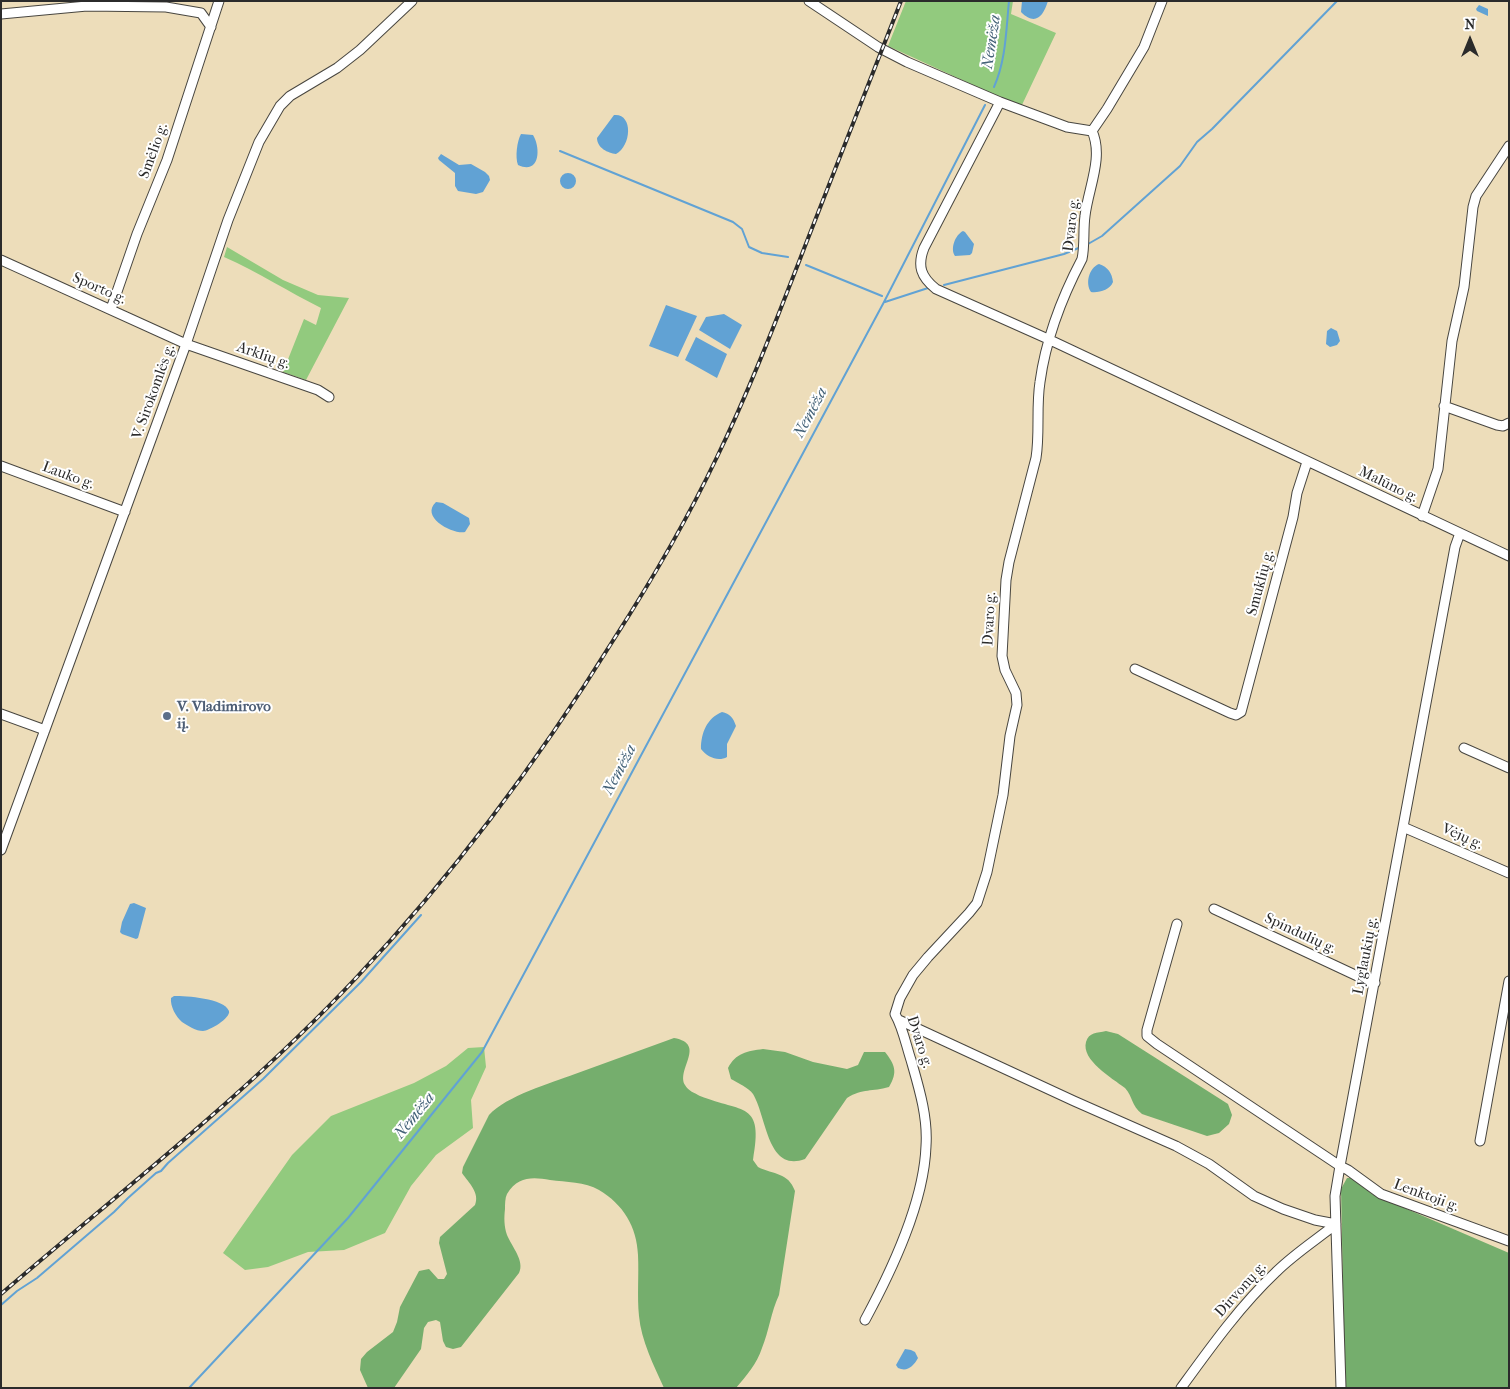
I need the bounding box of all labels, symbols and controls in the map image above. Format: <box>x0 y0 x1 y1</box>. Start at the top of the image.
water label: Nemėža <box>978 14 1006 70</box>
north arrow <box>1445 15 1495 65</box>
text: N <box>1465 16 1475 33</box>
street label: Smėlio g. <box>136 121 172 181</box>
street label: Dvaro g. <box>1060 197 1084 253</box>
street label: Sporto g. <box>69 269 129 309</box>
street label: Arklių g. <box>234 339 292 373</box>
street label: V. Sirokomlės g. <box>129 342 179 442</box>
water label: Nemėža <box>790 385 832 441</box>
street label: Lauko g. <box>40 458 96 494</box>
street label: Malūno g. <box>1355 463 1421 507</box>
street label: Smuklių g. <box>1244 548 1278 618</box>
street label: Dvaro g. <box>980 592 1000 646</box>
place label: V. Vladimirovo iį. <box>177 698 271 733</box>
marker: V. Vladimirovo iį. <box>161 710 173 722</box>
water label: Nemėža <box>599 742 641 798</box>
street label: Vėjų g. <box>1439 820 1485 854</box>
street label: Spindulių g. <box>1261 910 1339 958</box>
street label: Lyglaukių g. <box>1350 916 1382 996</box>
street label: Dvaro g. <box>902 1014 936 1070</box>
water label: Nemėža <box>390 1089 440 1143</box>
street label: Lenktoji g. <box>1391 1176 1461 1216</box>
street label: Dirvonų g. <box>1212 1259 1270 1321</box>

